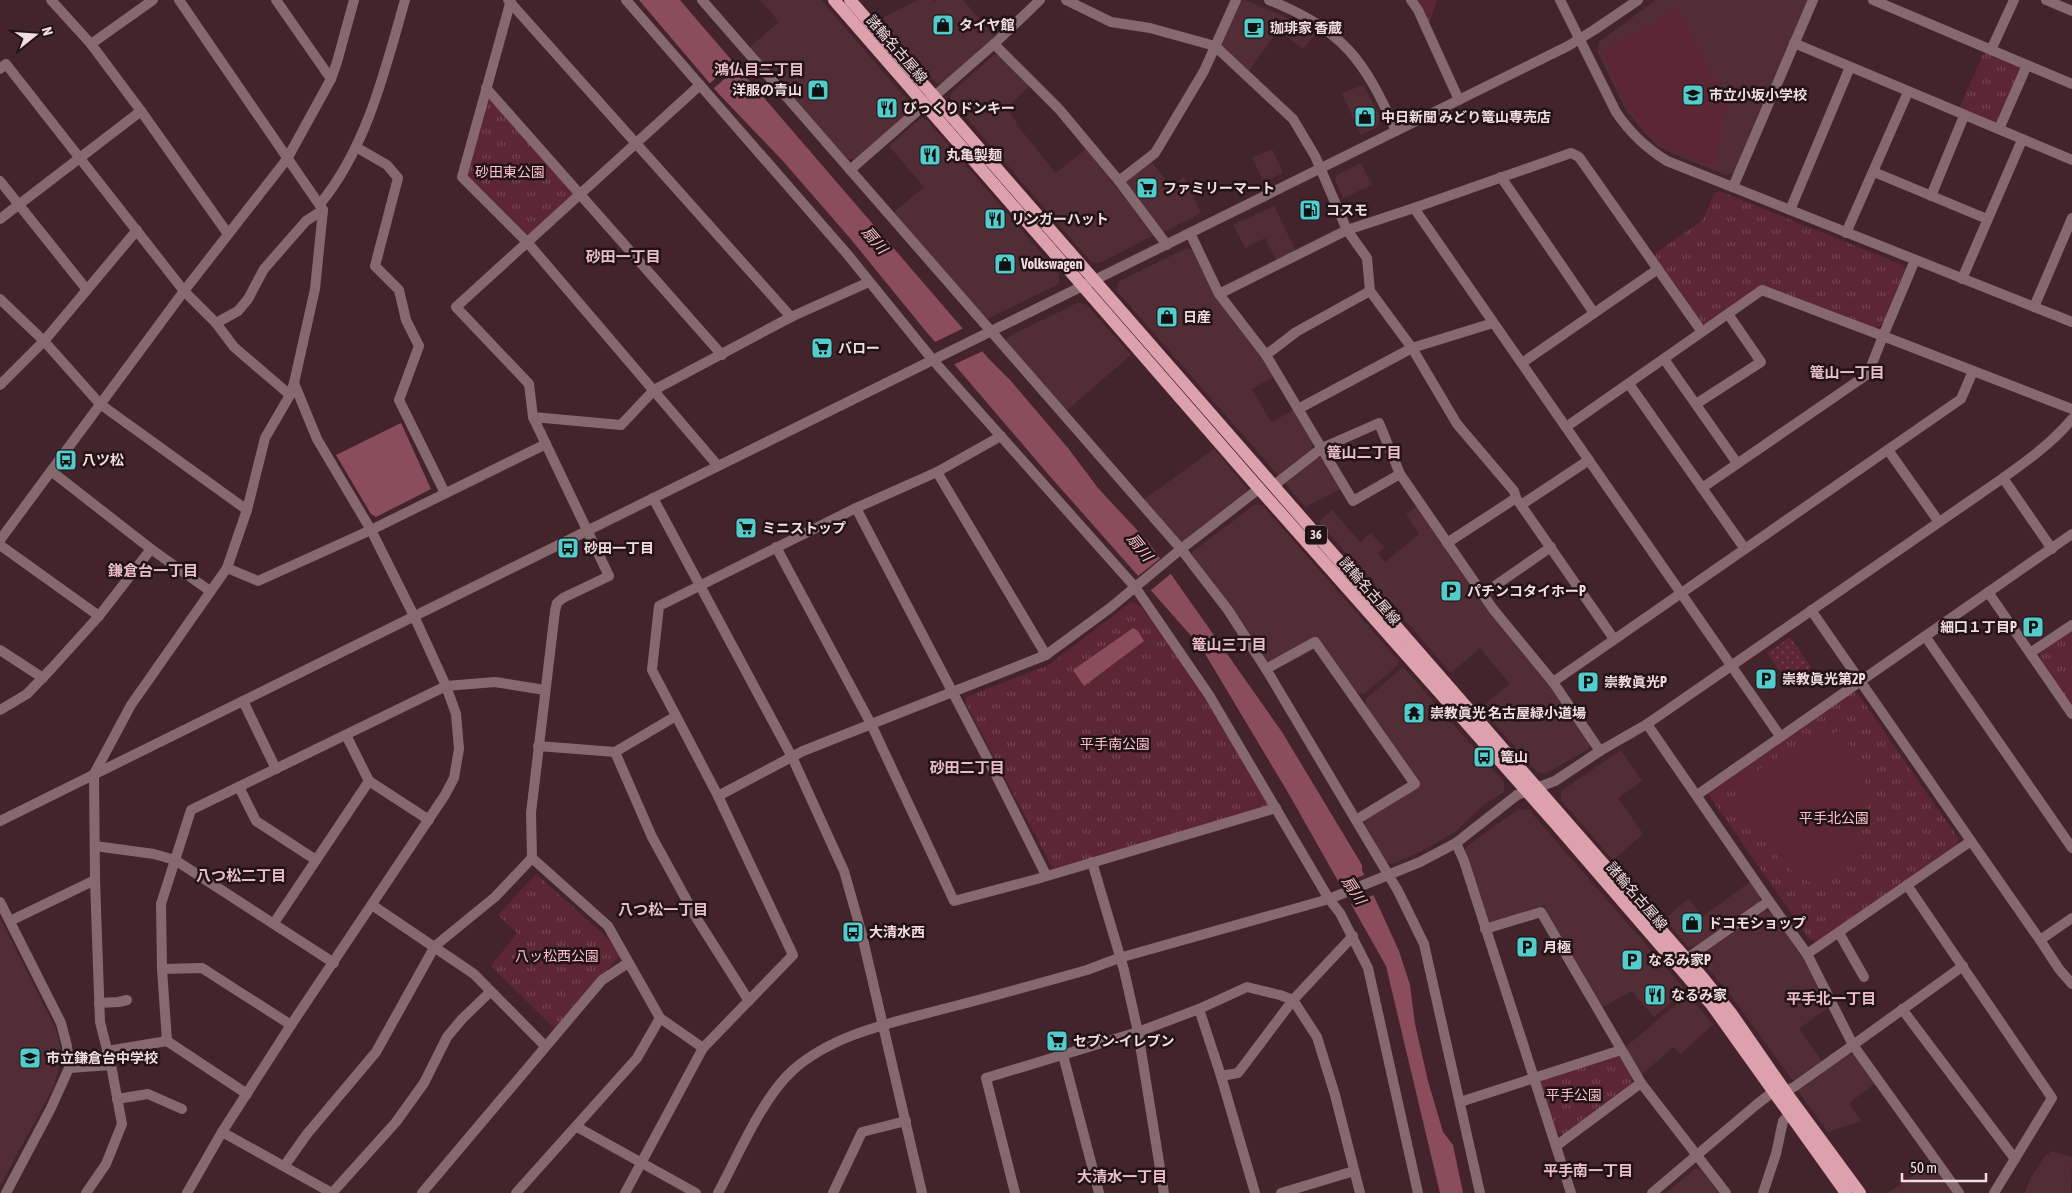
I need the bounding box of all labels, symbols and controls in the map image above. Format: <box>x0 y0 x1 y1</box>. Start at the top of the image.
north arrow <box>10 10 60 60</box>
street label: 諸輪名古屋線 <box>863 12 931 86</box>
shop icon: タイヤ館 <box>931 13 955 37</box>
cafe icon: 珈琲家 香蔵 <box>1242 16 1266 40</box>
place label: タイヤ館 <box>959 17 1015 33</box>
place label: 珈琲家 香蔵 <box>1270 20 1342 36</box>
text: N <box>39 25 56 37</box>
district label: 鴻仏目二丁目 <box>714 61 804 78</box>
shop icon: 洋服の青山 <box>806 78 830 102</box>
place label: 洋服の青山 <box>732 82 802 98</box>
school or university icon: 市立小坂小学校 <box>1681 83 1705 107</box>
place label: 市立小坂小学校 <box>1709 87 1807 103</box>
restaurant icon: びっくりドンキー <box>875 96 899 120</box>
place label: びっくりドンキー <box>903 100 1015 116</box>
shop icon: 中日新聞 みどり篭山専売店 <box>1353 105 1377 129</box>
place label: 中日新聞 みどり篭山専売店 <box>1381 109 1551 125</box>
restaurant icon: 丸亀製麺 <box>918 143 942 167</box>
place label: 丸亀製麺 <box>946 147 1002 163</box>
park label: 砂田東公園 <box>475 164 545 180</box>
supermarket icon: ファミリーマート <box>1135 176 1159 200</box>
place label: ファミリーマート <box>1163 180 1275 196</box>
fuel station icon: コスモ <box>1298 198 1322 222</box>
place label: コスモ <box>1326 202 1368 218</box>
restaurant icon: リンガーハット <box>983 207 1007 231</box>
place label: リンガーハット <box>1011 211 1109 227</box>
water label: 扇川 <box>859 223 893 258</box>
district label: 砂田一丁目 <box>585 248 661 265</box>
shop icon: Volkswagen <box>993 252 1017 276</box>
place label: Volkswagen <box>1020 256 1083 272</box>
shop icon: 日産 <box>1155 305 1179 329</box>
place label: 日産 <box>1183 309 1211 325</box>
supermarket icon: バロー <box>810 336 834 360</box>
place label: バロー <box>838 340 880 356</box>
district label: 篭山一丁目 <box>1809 364 1885 381</box>
district label: 篭山二丁目 <box>1326 444 1402 461</box>
bus stop icon: 八ツ松 <box>54 448 78 472</box>
place label: 八ツ松 <box>82 452 124 468</box>
supermarket icon: ミニストップ <box>734 516 758 540</box>
place label: ミニストップ <box>762 520 846 536</box>
road number: 36 <box>1305 526 1327 544</box>
water label: 扇川 <box>1124 530 1157 566</box>
bus stop icon: 砂田一丁目 <box>556 536 580 560</box>
place label: 砂田一丁目 <box>584 540 654 556</box>
street label: 諸輪名古屋線 <box>1336 554 1404 628</box>
district label: 鎌倉台一丁目 <box>107 562 198 579</box>
parking icon: パチンコタイホーP <box>1439 579 1463 603</box>
place label: パチンコタイホーP <box>1467 583 1586 599</box>
parking icon: 細口１丁目P <box>2021 615 2045 639</box>
place label: 細口１丁目P <box>1940 619 2017 635</box>
district label: 篭山三丁目 <box>1191 636 1267 653</box>
parking icon: 崇教眞光第2P <box>1754 667 1778 691</box>
parking icon: 崇教眞光P <box>1576 670 1600 694</box>
place label: 崇教眞光第2P <box>1782 671 1866 687</box>
place label: 崇教眞光P <box>1604 674 1667 690</box>
temple icon: 崇教眞光 名古屋緑小道場 <box>1402 701 1426 725</box>
place label: 崇教眞光 名古屋緑小道場 <box>1430 705 1586 721</box>
park label: 平手南公園 <box>1080 736 1150 752</box>
bus stop icon: 篭山 <box>1472 745 1496 769</box>
place label: 篭山 <box>1500 749 1528 765</box>
district label: 砂田二丁目 <box>929 759 1005 776</box>
park label: 平手北公園 <box>1799 810 1869 826</box>
street label: 諸輪名古屋線 <box>1603 859 1671 933</box>
district label: 八つ松二丁目 <box>196 867 286 884</box>
water label: 扇川 <box>1339 873 1370 909</box>
district label: 八つ松一丁目 <box>618 901 708 918</box>
shop icon: ドコモショップ <box>1680 911 1704 935</box>
place label: ドコモショップ <box>1708 915 1806 931</box>
bus stop icon: 大清水西 <box>841 920 865 944</box>
place label: 大清水西 <box>869 924 925 940</box>
parking icon: 月極 <box>1515 935 1539 959</box>
place label: 月極 <box>1543 939 1571 955</box>
park label: 八ッ松西公園 <box>515 948 599 964</box>
parking icon: なるみ家P <box>1620 948 1644 972</box>
place label: なるみ家P <box>1648 952 1711 968</box>
restaurant icon: なるみ家 <box>1643 983 1667 1007</box>
place label: なるみ家 <box>1671 987 1727 1003</box>
district label: 平手北一丁目 <box>1786 990 1876 1007</box>
supermarket icon: セブン-イレブン <box>1045 1029 1069 1053</box>
place label: セブン-イレブン <box>1073 1033 1175 1049</box>
school or university icon: 市立鎌倉台中学校 <box>18 1046 42 1070</box>
place label: 市立鎌倉台中学校 <box>46 1050 158 1066</box>
park label: 平手公園 <box>1546 1087 1602 1103</box>
scale bar <box>1902 1150 1986 1182</box>
text: 50 m <box>1910 1159 1937 1176</box>
district label: 平手南一丁目 <box>1543 1162 1633 1179</box>
district label: 大清水一丁目 <box>1077 1168 1167 1185</box>

